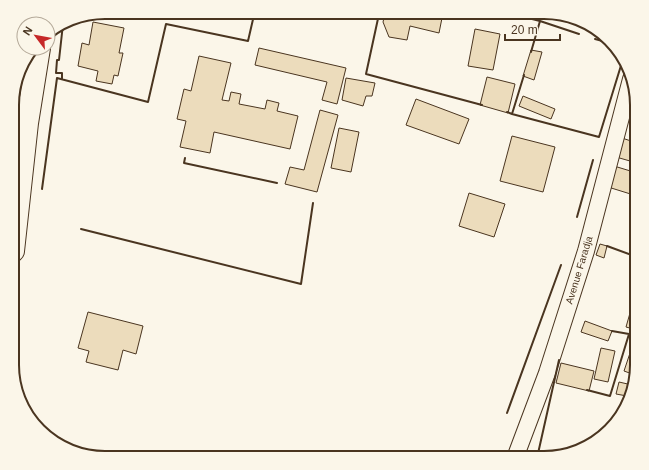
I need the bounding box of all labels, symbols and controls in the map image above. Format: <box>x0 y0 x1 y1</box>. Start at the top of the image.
north arrow <box>16 16 56 56</box>
scale bar <box>505 16 560 42</box>
text: 20 m <box>511 23 538 37</box>
text: N <box>20 24 35 37</box>
street label: Avenue Faradja <box>563 234 595 305</box>

